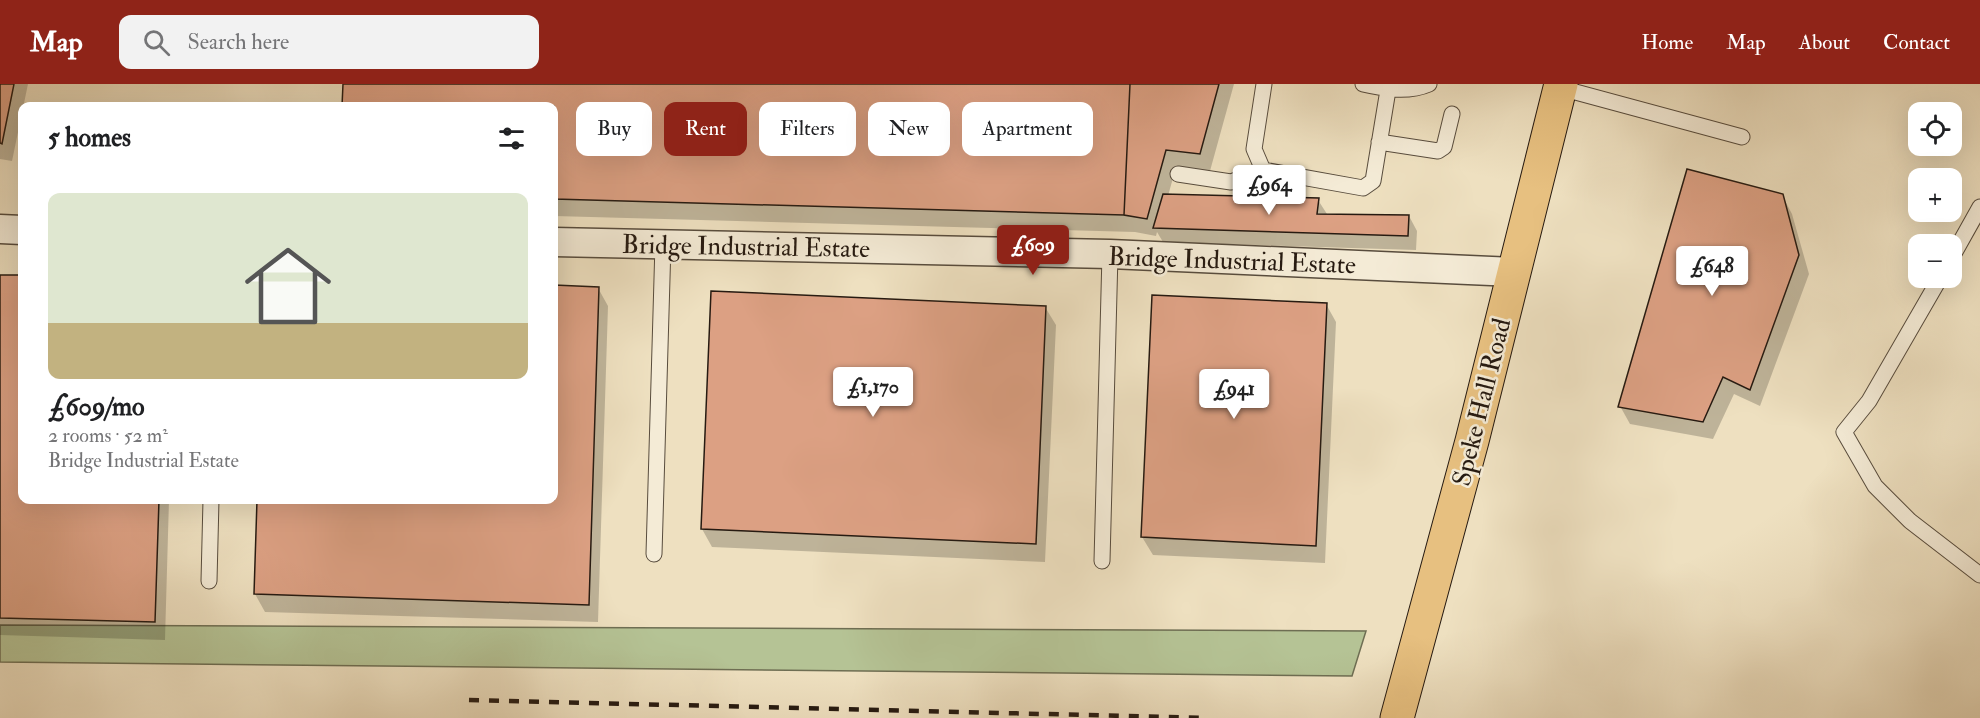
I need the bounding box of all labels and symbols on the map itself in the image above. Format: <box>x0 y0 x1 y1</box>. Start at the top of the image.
pin: £964 <box>1233 165 1305 216</box>
pin: £609 <box>997 225 1069 276</box>
street label: Bridge Industrial Estate <box>622 229 870 265</box>
street label: Bridge Industrial Estate <box>1107 241 1357 281</box>
pin: £648 <box>1676 246 1748 297</box>
street label: Speke Hall Road <box>1446 315 1519 490</box>
pin: £1,170 <box>824 367 922 418</box>
pin: £941 <box>1198 369 1270 420</box>

